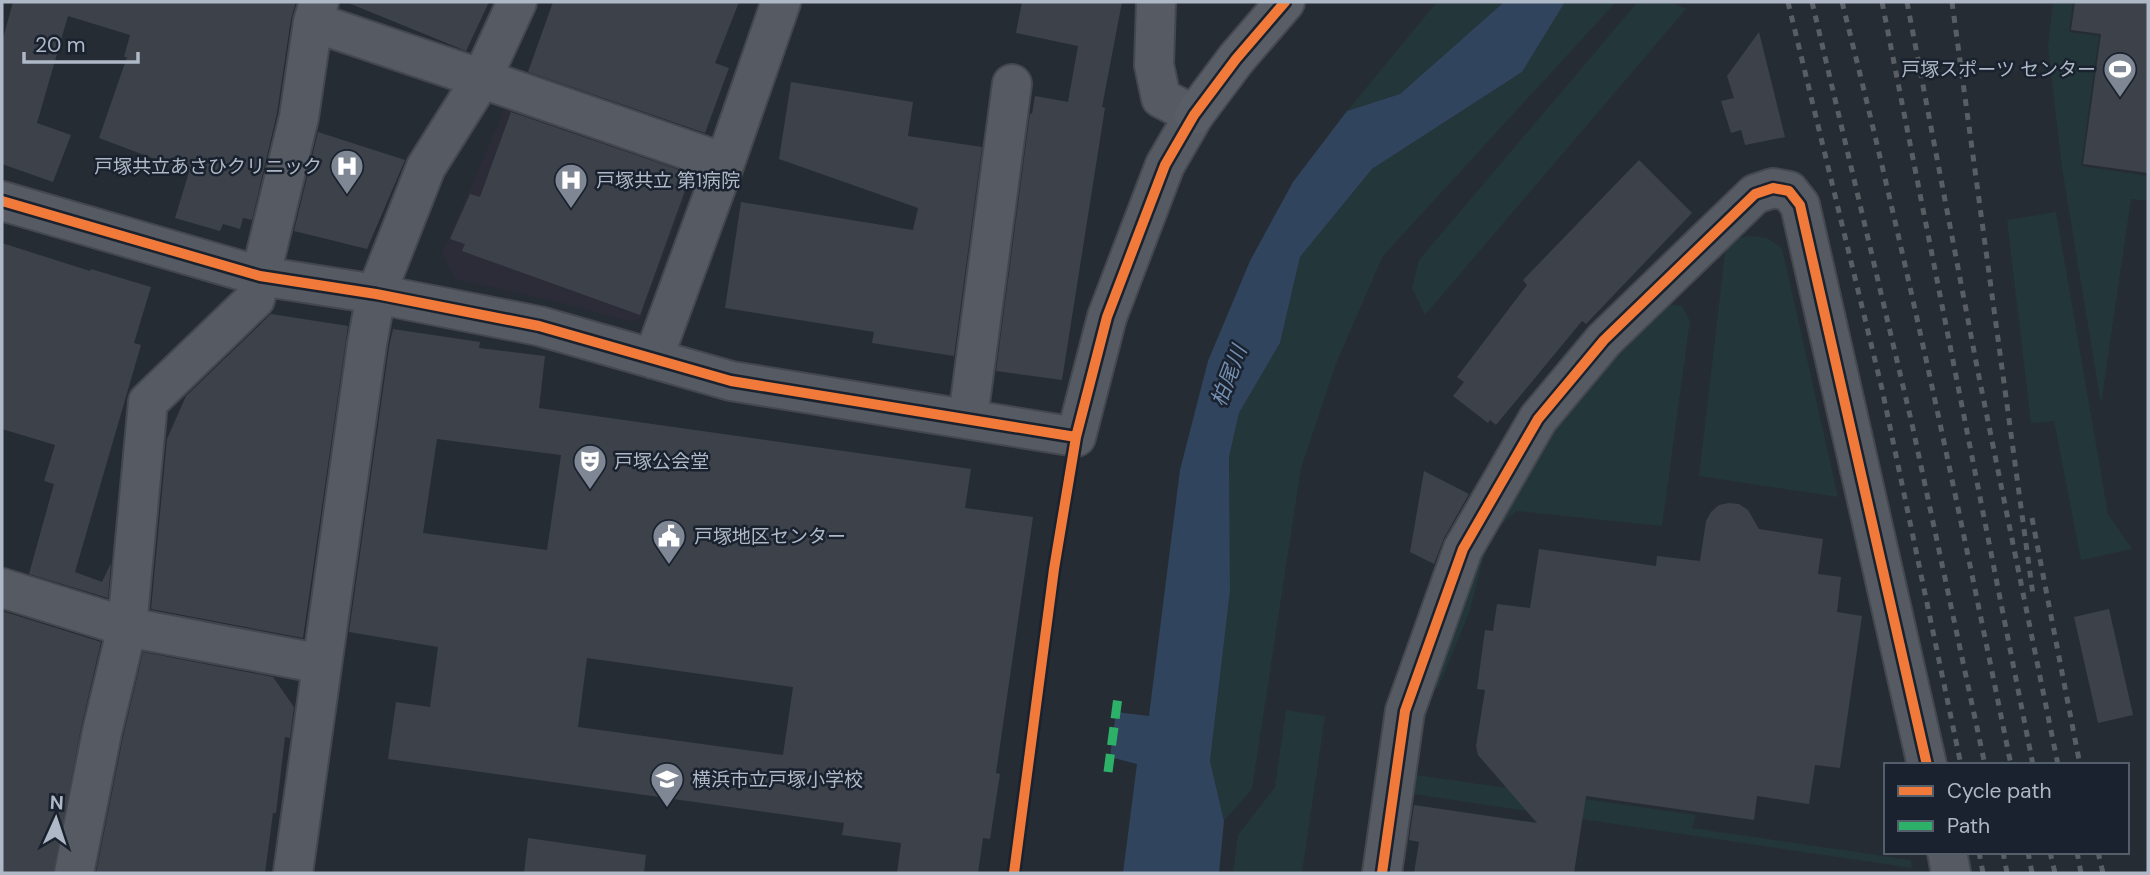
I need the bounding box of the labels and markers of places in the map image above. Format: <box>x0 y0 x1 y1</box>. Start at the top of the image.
sports icon: 戸塚スポーツ センター <box>2101 50 2139 99</box>
place label: 戸塚スポーツ センター <box>1901 57 2096 82</box>
hospital icon: 戸塚共立あさひクリニック <box>328 147 366 196</box>
place label: 戸塚共立あさひクリニック <box>94 154 322 179</box>
hospital icon: 戸塚共立 第1病院 <box>552 161 590 210</box>
place label: 戸塚共立 第1病院 <box>596 168 740 193</box>
theatre icon: 戸塚公会堂 <box>571 442 609 491</box>
place label: 戸塚公会堂 <box>614 449 709 474</box>
public building icon: 戸塚地区センター <box>650 517 688 566</box>
place label: 戸塚地区センター <box>694 524 846 549</box>
school or university icon: 横浜市立戸塚小学校 <box>648 760 686 809</box>
place label: 横浜市立戸塚小学校 <box>692 767 863 792</box>

